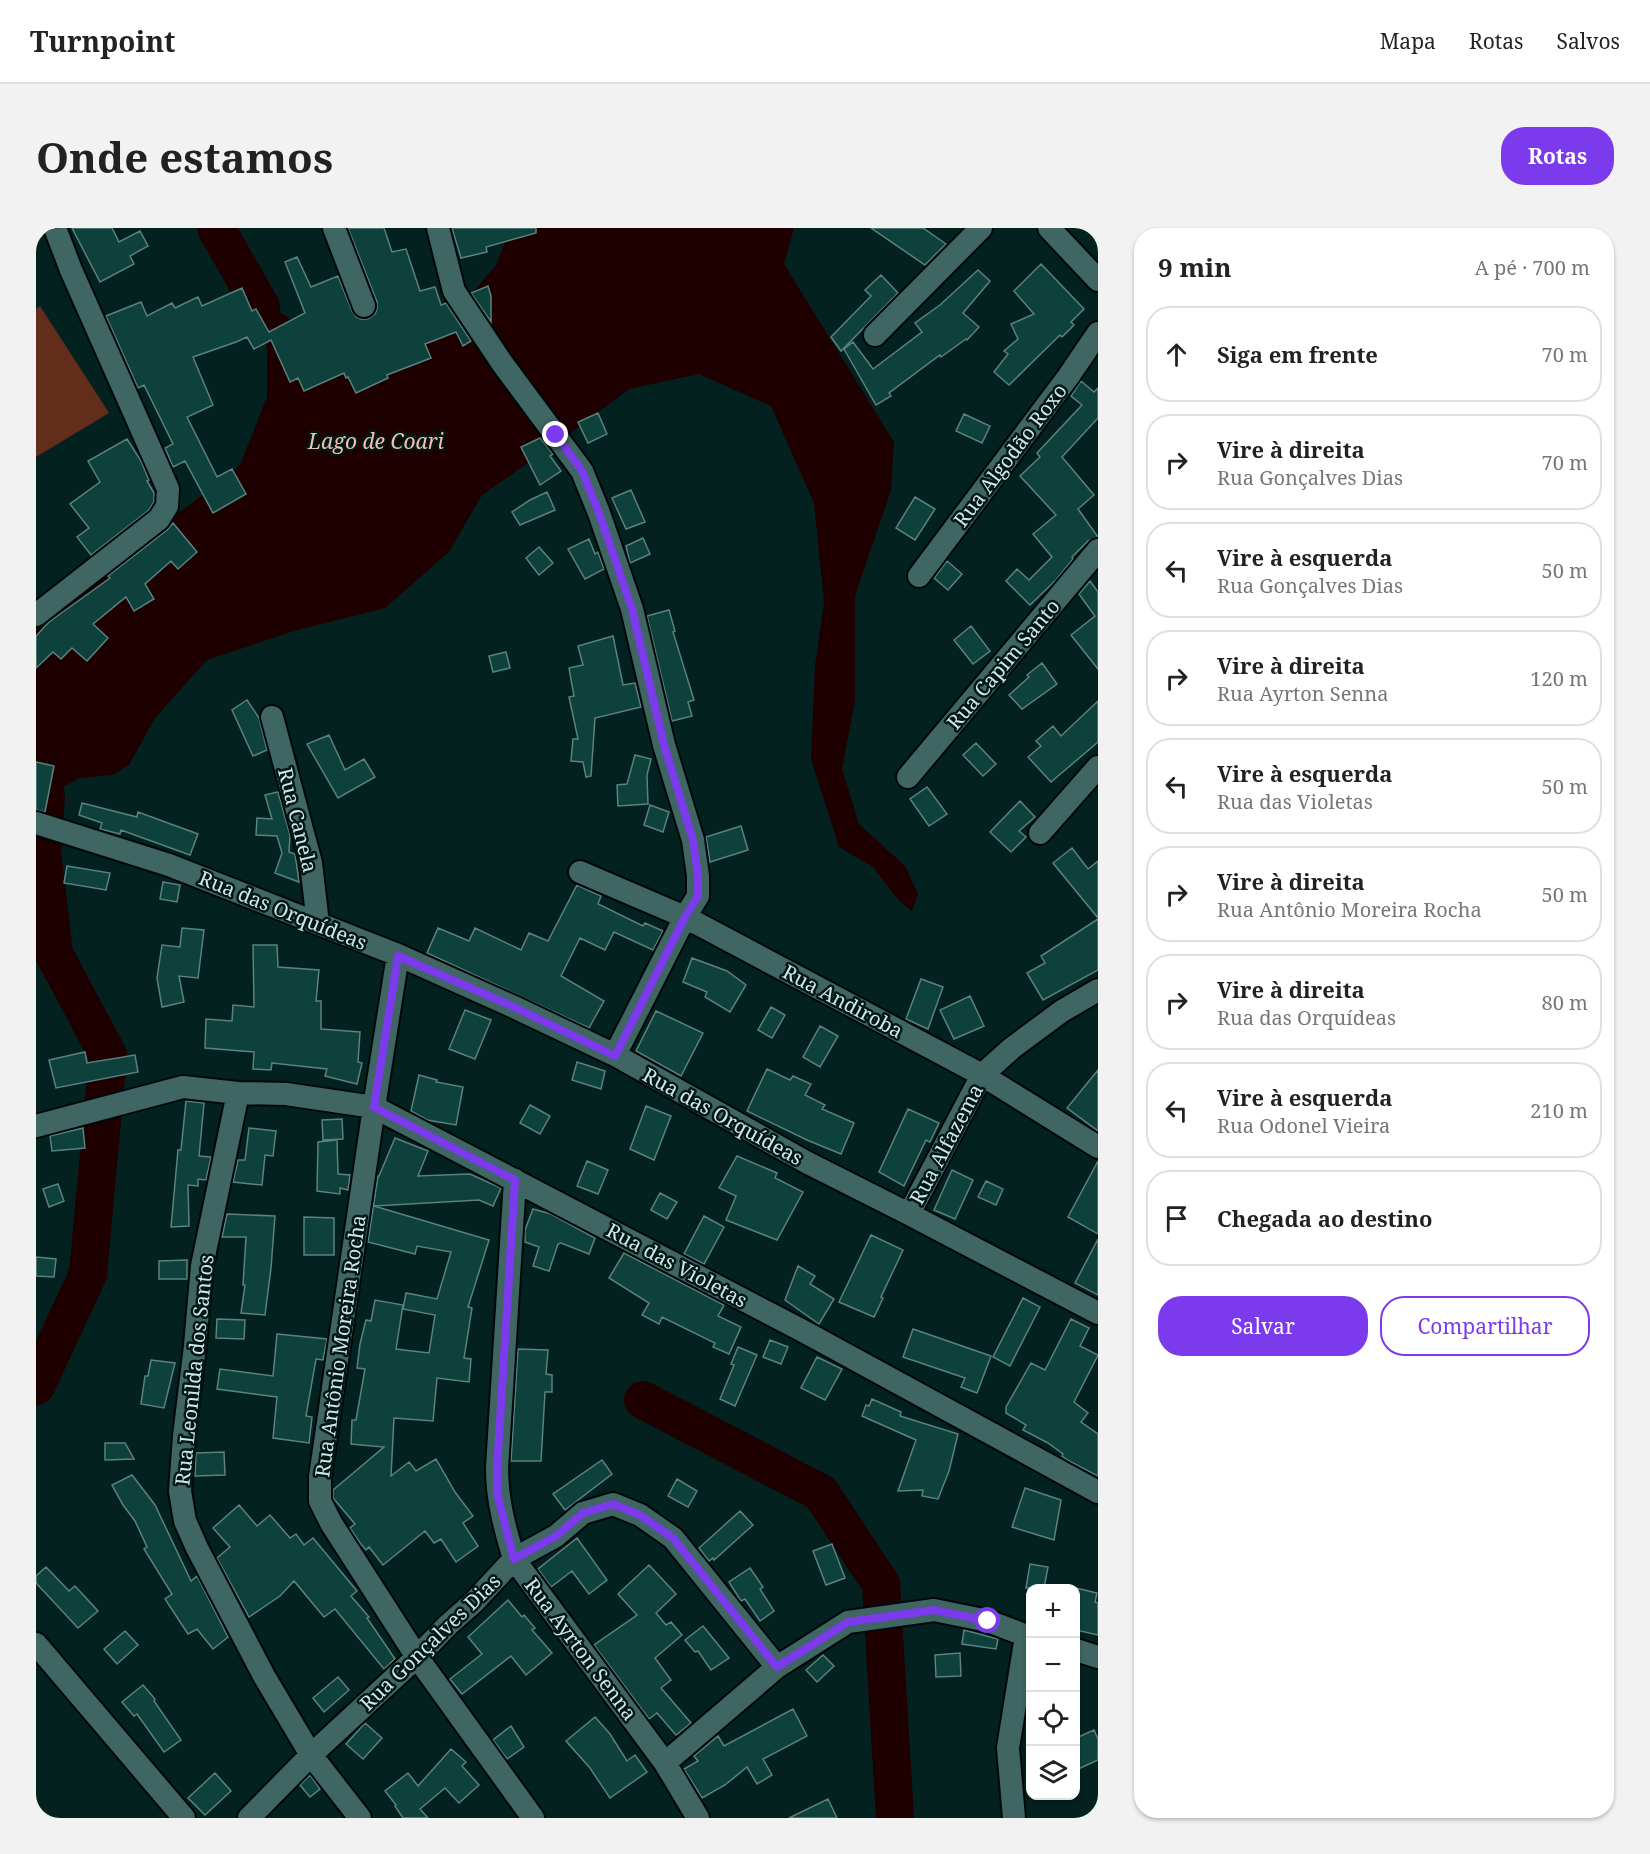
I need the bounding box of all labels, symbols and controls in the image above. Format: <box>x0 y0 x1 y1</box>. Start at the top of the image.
text: Turnpoint <box>30 22 175 60</box>
text: Mapa <box>1380 27 1436 55</box>
text: Rotas <box>1469 27 1523 55</box>
text: Salvos <box>1556 27 1620 55</box>
button: Rotas <box>1501 127 1614 185</box>
text: Onde estamos <box>36 128 333 185</box>
text: 9 min <box>1158 249 1232 285</box>
text: A pé · 700 m <box>1475 254 1590 281</box>
icon: ahead <box>1160 338 1193 371</box>
text: Siga em frente <box>1217 339 1378 369</box>
text: 70 m <box>1542 341 1588 368</box>
street label: Rua Algodão Roxo <box>947 378 1073 532</box>
route end <box>542 421 568 447</box>
water label: Lago de Coari <box>307 427 445 455</box>
text: Vire à direita <box>1217 434 1365 464</box>
icon: right <box>1160 446 1193 479</box>
text: 70 m <box>1542 449 1588 476</box>
text: Rua Gonçalves Dias <box>1217 464 1403 491</box>
text: Vire à esquerda <box>1217 542 1393 572</box>
icon: left <box>1160 554 1193 587</box>
text: 50 m <box>1542 557 1588 584</box>
text: Rua Gonçalves Dias <box>1217 572 1403 599</box>
street label: Rua Capim Santo <box>941 593 1065 735</box>
text: Vire à direita <box>1217 650 1365 680</box>
icon: right <box>1160 662 1193 695</box>
text: 120 m <box>1530 665 1588 692</box>
text: Rua Ayrton Senna <box>1217 680 1388 707</box>
text: Vire à esquerda <box>1217 758 1393 788</box>
street label: Rua Canela <box>272 765 324 875</box>
icon: left <box>1160 770 1193 803</box>
text: 50 m <box>1542 773 1588 800</box>
text: Rua das Violetas <box>1217 788 1373 815</box>
street label: Rua das Orquídeas <box>195 864 371 956</box>
text: Vire à direita <box>1217 866 1365 896</box>
icon: right <box>1160 878 1193 911</box>
text: 50 m <box>1542 881 1588 908</box>
text: Rua Antônio Moreira Rocha <box>1217 896 1482 923</box>
street label: Rua Andiroba <box>778 958 908 1044</box>
text: Vire à direita <box>1217 974 1365 1004</box>
icon: right <box>1160 986 1193 1019</box>
text: 80 m <box>1542 989 1588 1016</box>
text: Rua das Orquídeas <box>1217 1004 1396 1031</box>
street label: Rua das Orquídeas <box>638 1061 808 1171</box>
street label: Rua Alfazema <box>903 1079 989 1209</box>
text: Vire à esquerda <box>1217 1082 1393 1112</box>
icon: left <box>1160 1094 1193 1127</box>
text: 210 m <box>1530 1097 1588 1124</box>
text: Rua Odonel Vieira <box>1217 1112 1390 1139</box>
icon: arrive <box>1160 1202 1193 1235</box>
text: Chegada ao destino <box>1217 1203 1432 1233</box>
street label: Rua Antônio Moreira Rocha <box>308 1213 372 1479</box>
street label: Rua das Violetas <box>602 1217 752 1313</box>
street label: Rua Leonilda dos Santos <box>168 1253 220 1487</box>
button: Salvar <box>1158 1296 1368 1356</box>
button: Compartilhar <box>1380 1296 1590 1356</box>
street label: Rua Gonçalves Dias <box>354 1568 506 1716</box>
street label: Rua Ayrton Senna <box>519 1572 643 1726</box>
map controls <box>1026 1584 1080 1800</box>
button: + <box>1026 1584 1080 1638</box>
route start <box>974 1607 1000 1633</box>
button: − <box>1026 1638 1080 1692</box>
button: locate <box>1026 1692 1080 1746</box>
button: layers <box>1026 1746 1080 1800</box>

